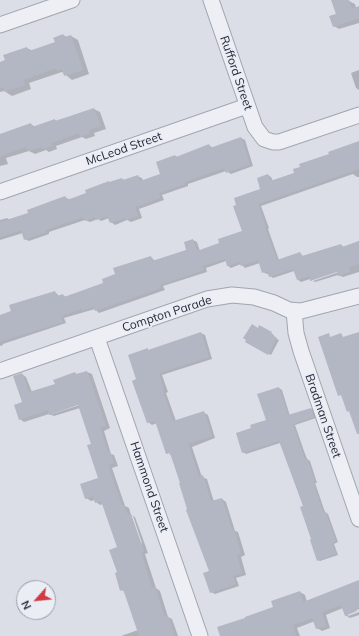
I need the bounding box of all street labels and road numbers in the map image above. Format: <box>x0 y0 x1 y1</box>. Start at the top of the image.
street label: Rufford Street <box>217 34 255 112</box>
street label: McLeod Street <box>84 129 164 169</box>
street label: Compton Parade <box>120 293 214 335</box>
street label: Bradman Street <box>302 372 344 460</box>
street label: Hammond Street <box>127 440 171 534</box>

